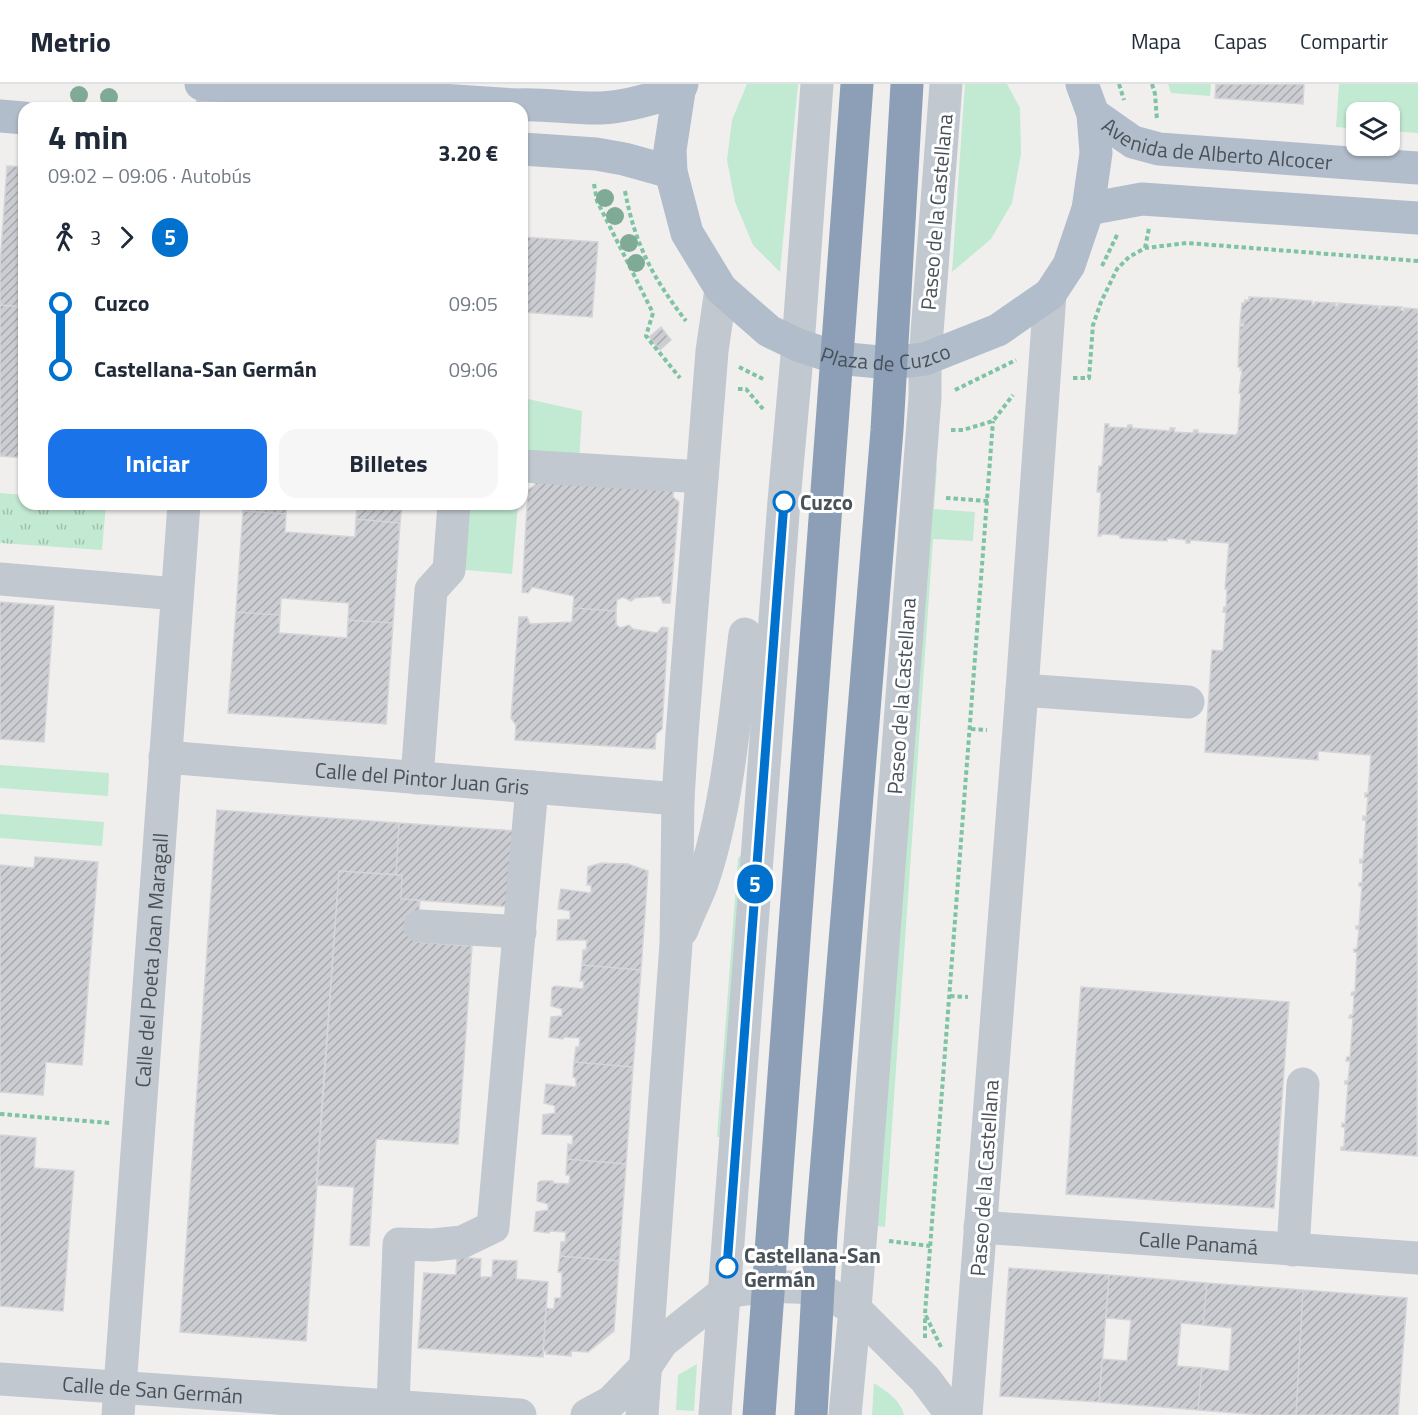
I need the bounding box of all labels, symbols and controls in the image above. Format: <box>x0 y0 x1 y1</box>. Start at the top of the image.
text: Metrio <box>30 20 111 63</box>
text: Mapa <box>1131 25 1181 57</box>
text: Capas <box>1214 25 1267 57</box>
text: Compartir <box>1300 25 1388 57</box>
map controls <box>1346 102 1400 156</box>
button: layers <box>1346 102 1400 156</box>
street label: Avenida de Alberto Alcocer <box>1096 109 1333 178</box>
text: 4 min <box>48 112 128 162</box>
street label: Paseo de la Castellana <box>911 112 961 312</box>
text: 3.20 € <box>438 136 498 170</box>
text: 09:02 – 09:06 · Autobús <box>48 160 251 191</box>
icon: walk <box>48 221 81 254</box>
icon: forward <box>110 221 143 254</box>
text: 5 <box>164 221 176 253</box>
text: 3 <box>90 222 101 253</box>
text: Cuzco <box>94 286 149 320</box>
text: 09:05 <box>449 288 498 319</box>
street label: Plaza de Cuzco <box>816 335 955 379</box>
text: Castellana-San Germán <box>94 352 317 386</box>
text: 09:06 <box>449 354 498 385</box>
button: Iniciar <box>48 429 267 498</box>
button: Billetes <box>279 429 498 498</box>
place label: Cuzco <box>800 486 853 518</box>
marker: Cuzco <box>773 491 795 513</box>
street label: Paseo de la Castellana <box>878 596 924 795</box>
street label: Calle del Pintor Juan Gris <box>314 753 531 803</box>
street label: Calle del Poeta Joan Maragall <box>126 832 176 1089</box>
line badge: 5 <box>736 864 774 904</box>
text: 5 <box>749 868 761 900</box>
street label: Paseo de la Castellana <box>961 1078 1007 1277</box>
street label: Calle Panamá <box>1138 1222 1260 1263</box>
place label: Castellana-San Germán <box>744 1239 881 1295</box>
marker: Castellana-San Germán <box>716 1256 738 1278</box>
street label: Calle de San Germán <box>61 1367 244 1412</box>

